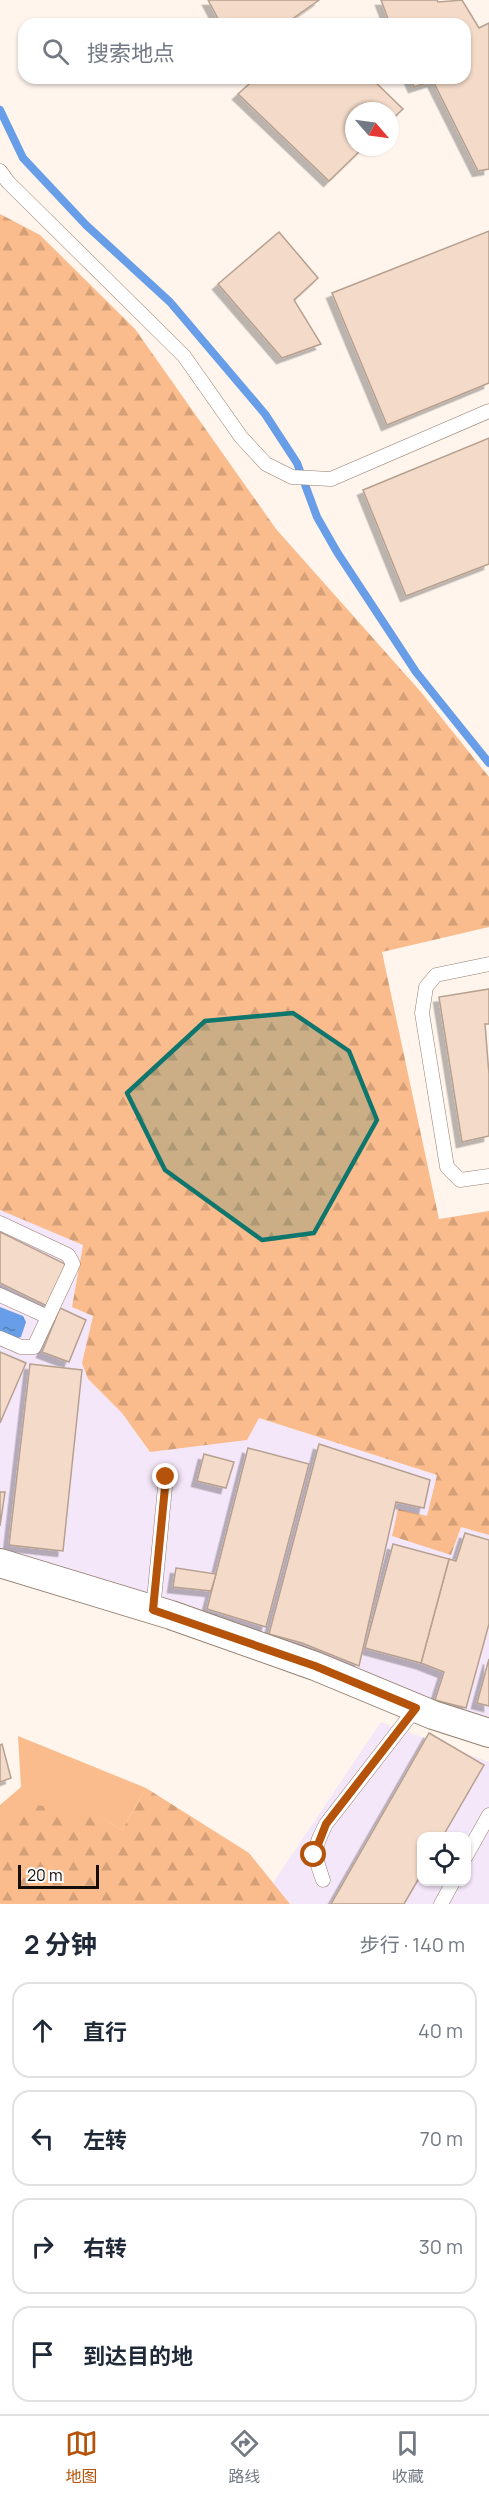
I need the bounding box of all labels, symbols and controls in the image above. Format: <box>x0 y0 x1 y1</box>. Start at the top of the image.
search box <box>18 18 471 84</box>
icon: search <box>39 35 72 68</box>
text: 搜索地点 <box>87 38 175 68</box>
north arrow <box>345 102 399 156</box>
route end <box>152 1463 178 1489</box>
map controls <box>417 1832 471 1886</box>
button: locate <box>417 1832 471 1886</box>
route start <box>300 1841 326 1867</box>
scale bar <box>18 1862 99 1890</box>
text: 20 m <box>27 1864 63 1886</box>
text: 2 分钟 <box>24 1926 97 1962</box>
text: 步行 · 140 m <box>360 1931 465 1958</box>
icon: ahead <box>26 2014 59 2047</box>
text: 直行 <box>83 2017 127 2047</box>
text: 40 m <box>418 2017 463 2044</box>
icon: left <box>26 2122 59 2155</box>
text: 左转 <box>83 2125 127 2155</box>
text: 70 m <box>420 2125 463 2152</box>
icon: right <box>26 2230 59 2263</box>
text: 右转 <box>83 2233 127 2263</box>
text: 30 m <box>419 2233 463 2260</box>
icon: arrive <box>26 2338 59 2371</box>
text: 到达目的地 <box>83 2341 193 2371</box>
tab: 地图 <box>65 2427 98 2487</box>
tab: 路线 <box>228 2427 261 2487</box>
tab: 收藏 <box>391 2427 424 2487</box>

